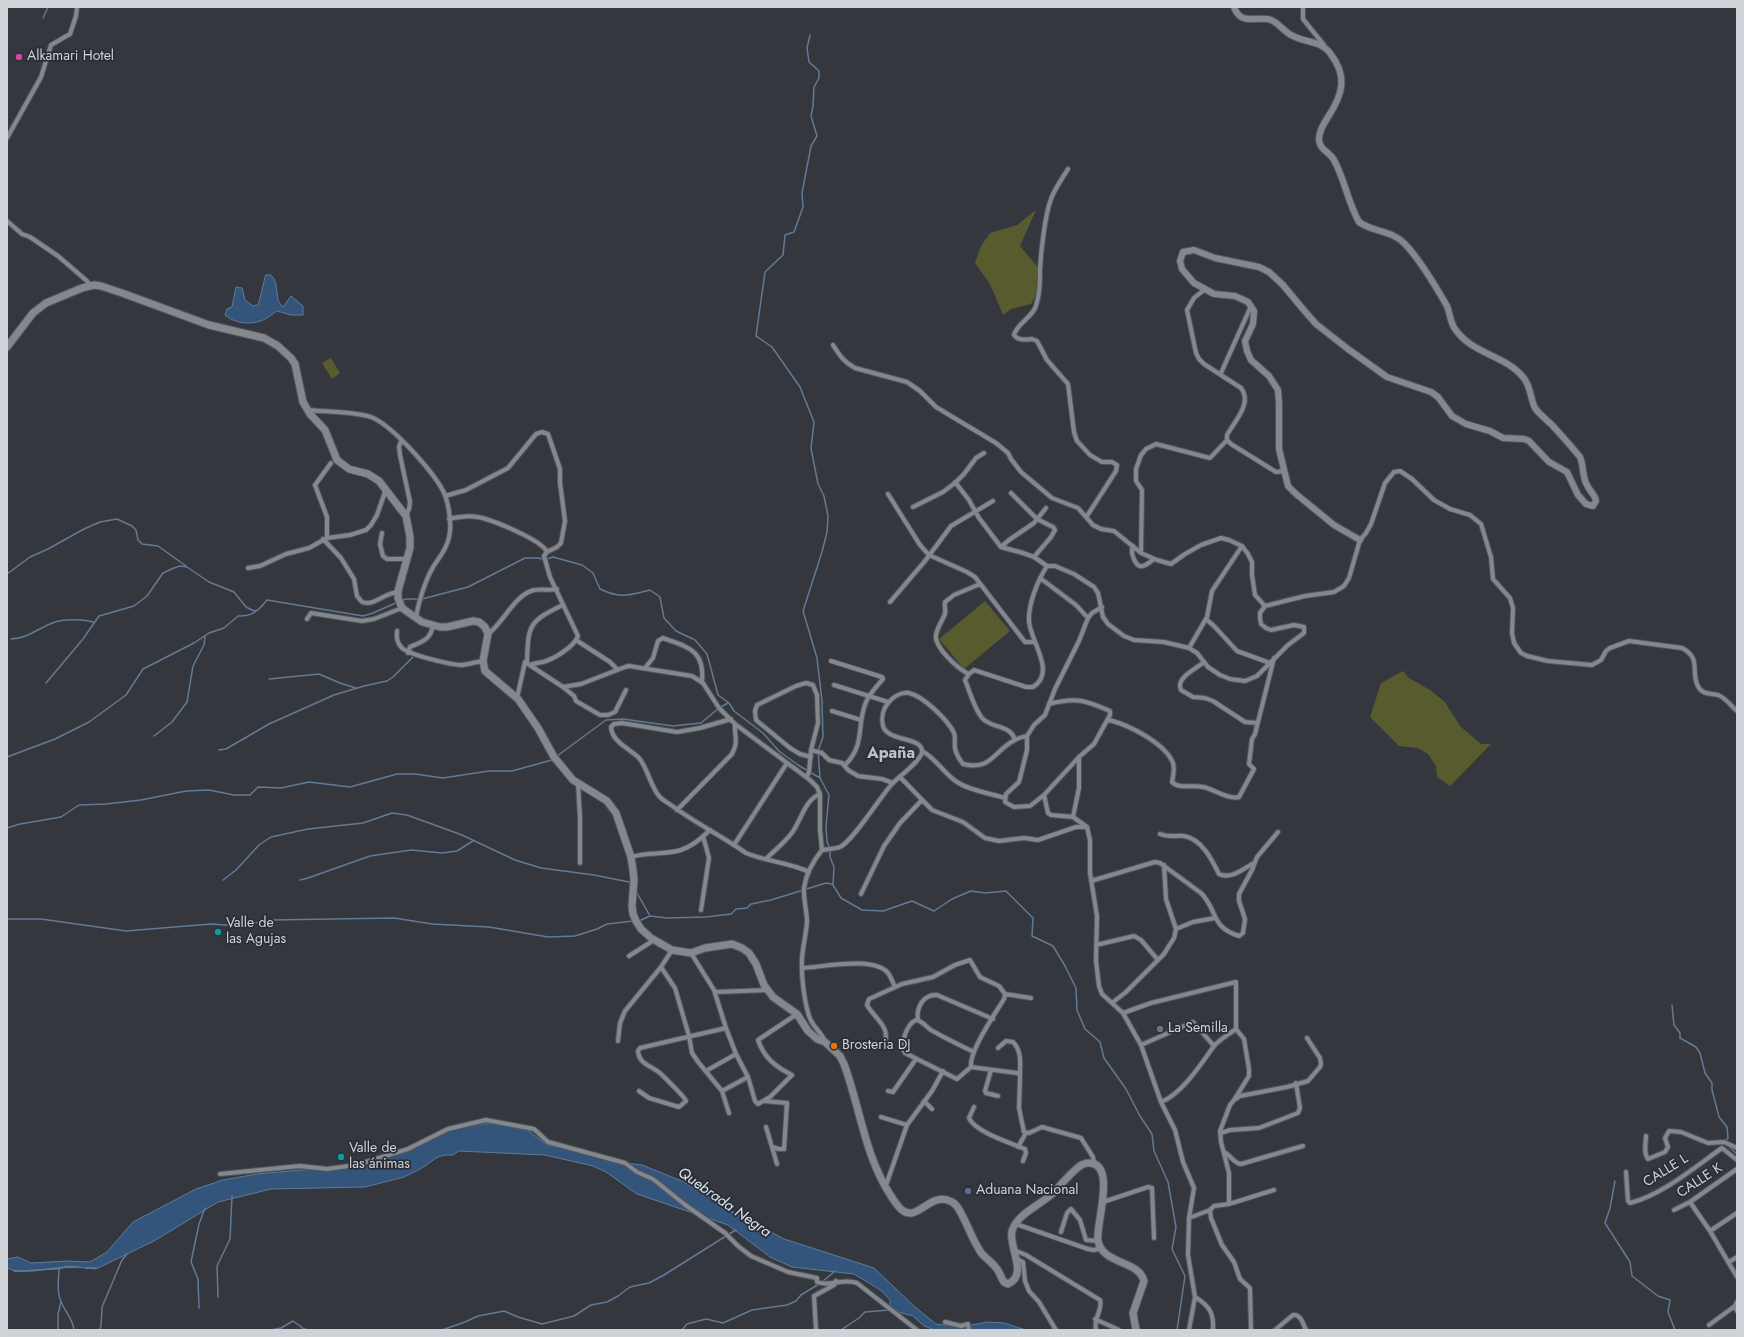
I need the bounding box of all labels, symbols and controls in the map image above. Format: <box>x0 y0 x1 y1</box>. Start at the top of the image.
place label: Alkamari Hotel <box>27 49 114 65</box>
marker: Alkamari Hotel <box>14 52 24 62</box>
district label: Apaña <box>867 744 915 764</box>
place label: Valle de las Agujas <box>226 916 286 948</box>
marker: Valle de las Agujas <box>213 927 223 937</box>
place label: La Semilla <box>1168 1021 1228 1037</box>
marker: La Semilla <box>1155 1024 1165 1034</box>
place label: Brosteria DJ <box>842 1038 911 1054</box>
marker: Brosteria DJ <box>829 1041 839 1051</box>
place label: Valle de las ánimas <box>349 1141 410 1174</box>
street label: CALLE L <box>1641 1151 1691 1191</box>
marker: Valle de las ánimas <box>336 1152 346 1162</box>
street label: CALLE K <box>1674 1160 1726 1202</box>
water label: Quebrada Negra <box>674 1164 774 1242</box>
place label: Aduana Nacional <box>976 1183 1078 1199</box>
marker: Aduana Nacional <box>963 1186 973 1196</box>

